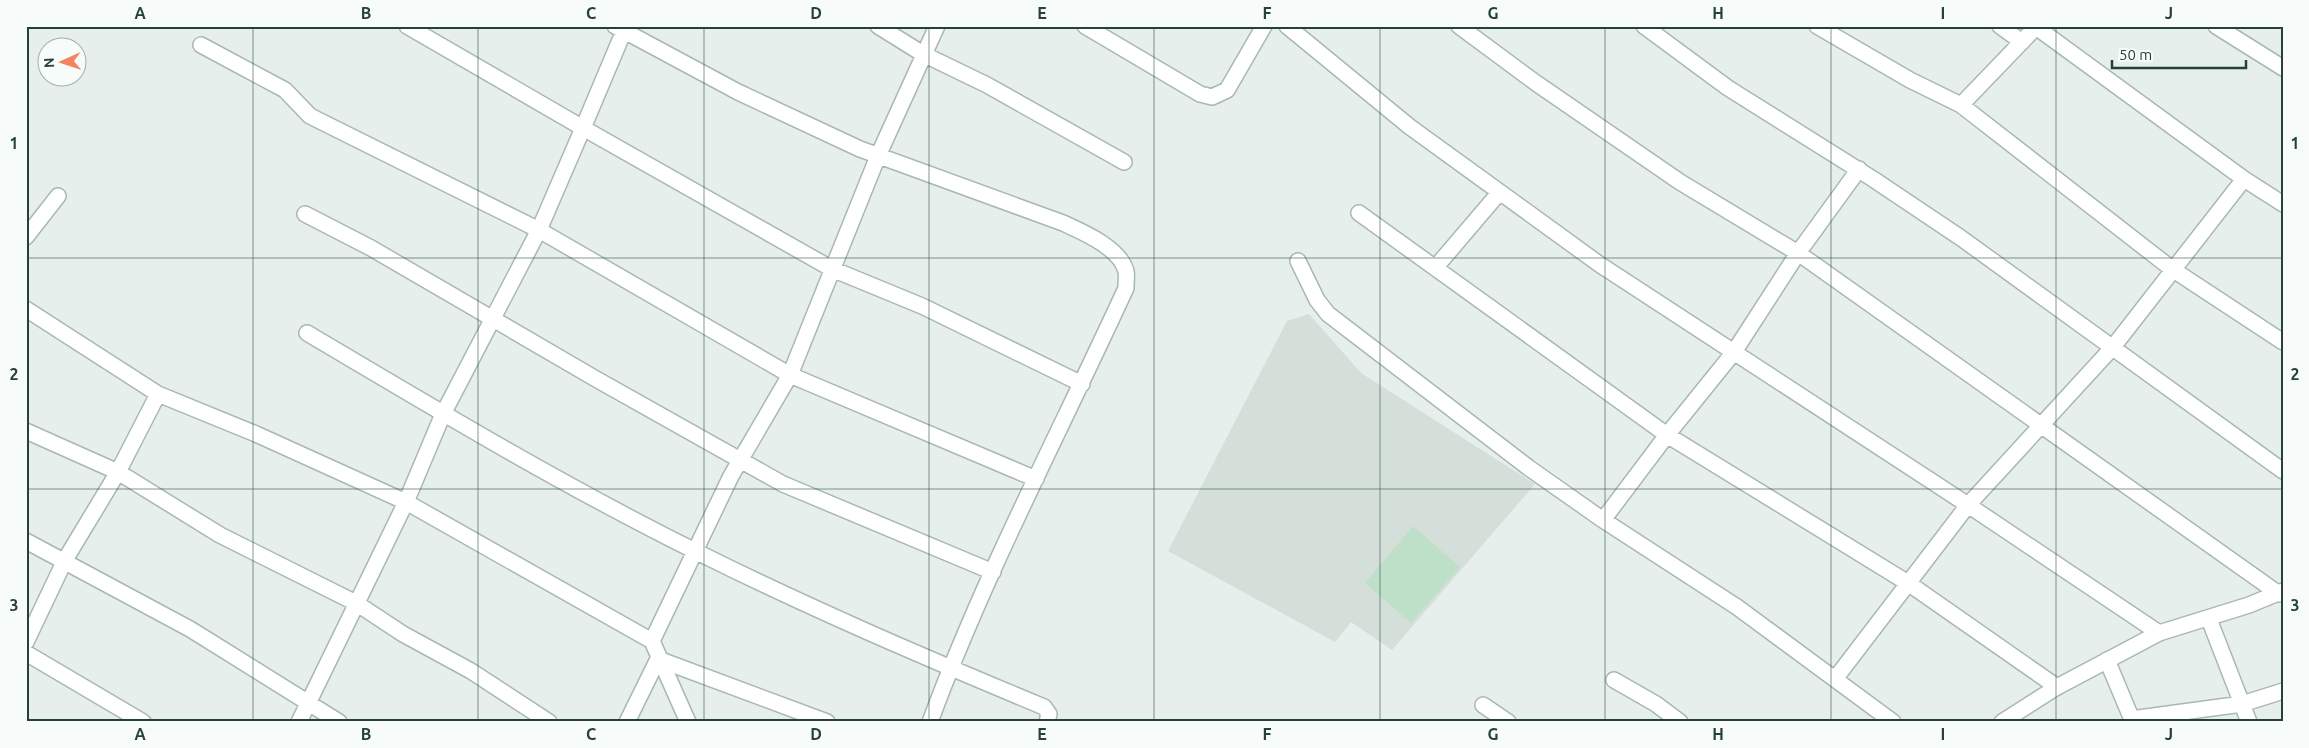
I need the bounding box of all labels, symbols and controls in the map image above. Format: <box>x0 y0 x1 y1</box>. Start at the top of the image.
text: A <box>134 4 146 22</box>
text: B <box>361 4 371 22</box>
text: C <box>586 4 596 22</box>
text: D <box>810 4 822 22</box>
text: E <box>1037 4 1047 22</box>
text: F <box>1263 4 1272 22</box>
text: G <box>1487 4 1499 22</box>
text: H <box>1712 4 1724 22</box>
text: I <box>1941 4 1945 22</box>
text: J <box>2165 4 2173 22</box>
north arrow <box>38 38 88 88</box>
scale bar <box>2112 38 2245 70</box>
text: 50 m <box>2119 46 2152 63</box>
text: N <box>41 57 57 68</box>
text: 1 <box>9 134 19 152</box>
text: 1 <box>2290 134 2300 152</box>
text: 2 <box>9 365 19 383</box>
text: 2 <box>2290 365 2300 383</box>
text: 3 <box>9 596 19 614</box>
text: 3 <box>2290 596 2300 614</box>
text: A <box>134 725 146 743</box>
text: B <box>361 725 371 743</box>
text: C <box>586 725 596 743</box>
text: D <box>810 725 822 743</box>
text: E <box>1037 725 1047 743</box>
text: F <box>1263 725 1272 743</box>
text: G <box>1487 725 1499 743</box>
text: H <box>1712 725 1724 743</box>
text: I <box>1941 725 1945 743</box>
text: J <box>2165 725 2173 743</box>

